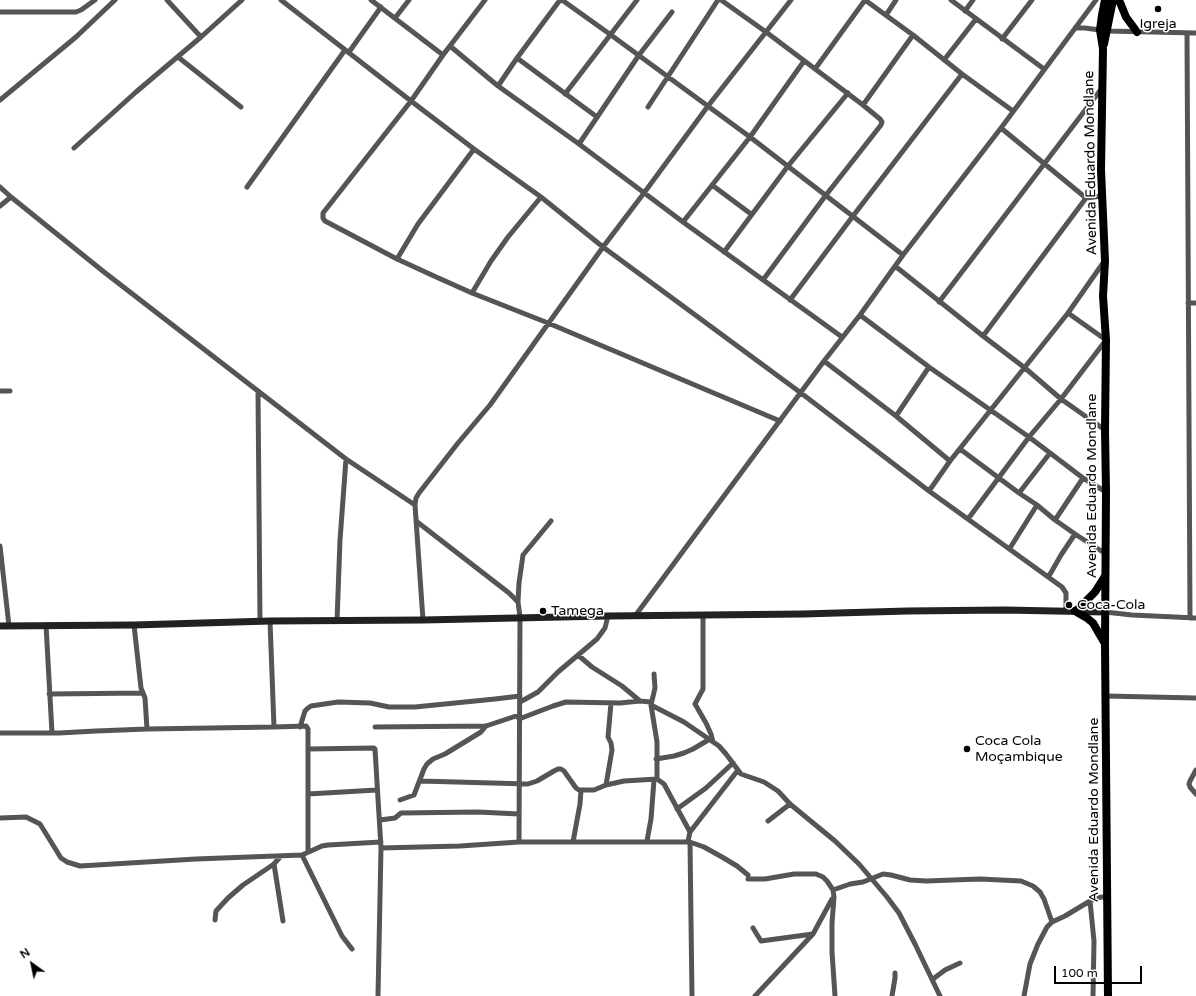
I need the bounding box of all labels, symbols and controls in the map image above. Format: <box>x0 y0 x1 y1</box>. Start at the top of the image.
marker: Igreja <box>1153 4 1163 14</box>
place label: Igreja <box>1139 16 1177 32</box>
street label: Avenida Eduardo Mondlane <box>1081 71 1101 255</box>
street label: Avenida Eduardo Mondlane <box>1084 394 1100 578</box>
place label: Coca-Cola <box>1077 597 1145 613</box>
marker: Coca-Cola <box>1064 600 1074 610</box>
place label: Tamega <box>551 603 604 619</box>
marker: Tamega <box>538 606 548 616</box>
street label: Avenida Eduardo Mondlane <box>1086 718 1102 902</box>
place label: Coca Cola Moçambique <box>975 733 1063 766</box>
marker: Coca Cola Moçambique <box>962 744 972 754</box>
north arrow <box>12 944 52 984</box>
text: N <box>18 946 32 961</box>
scale bar <box>1056 958 1144 984</box>
text: 100 m <box>1061 966 1098 980</box>

